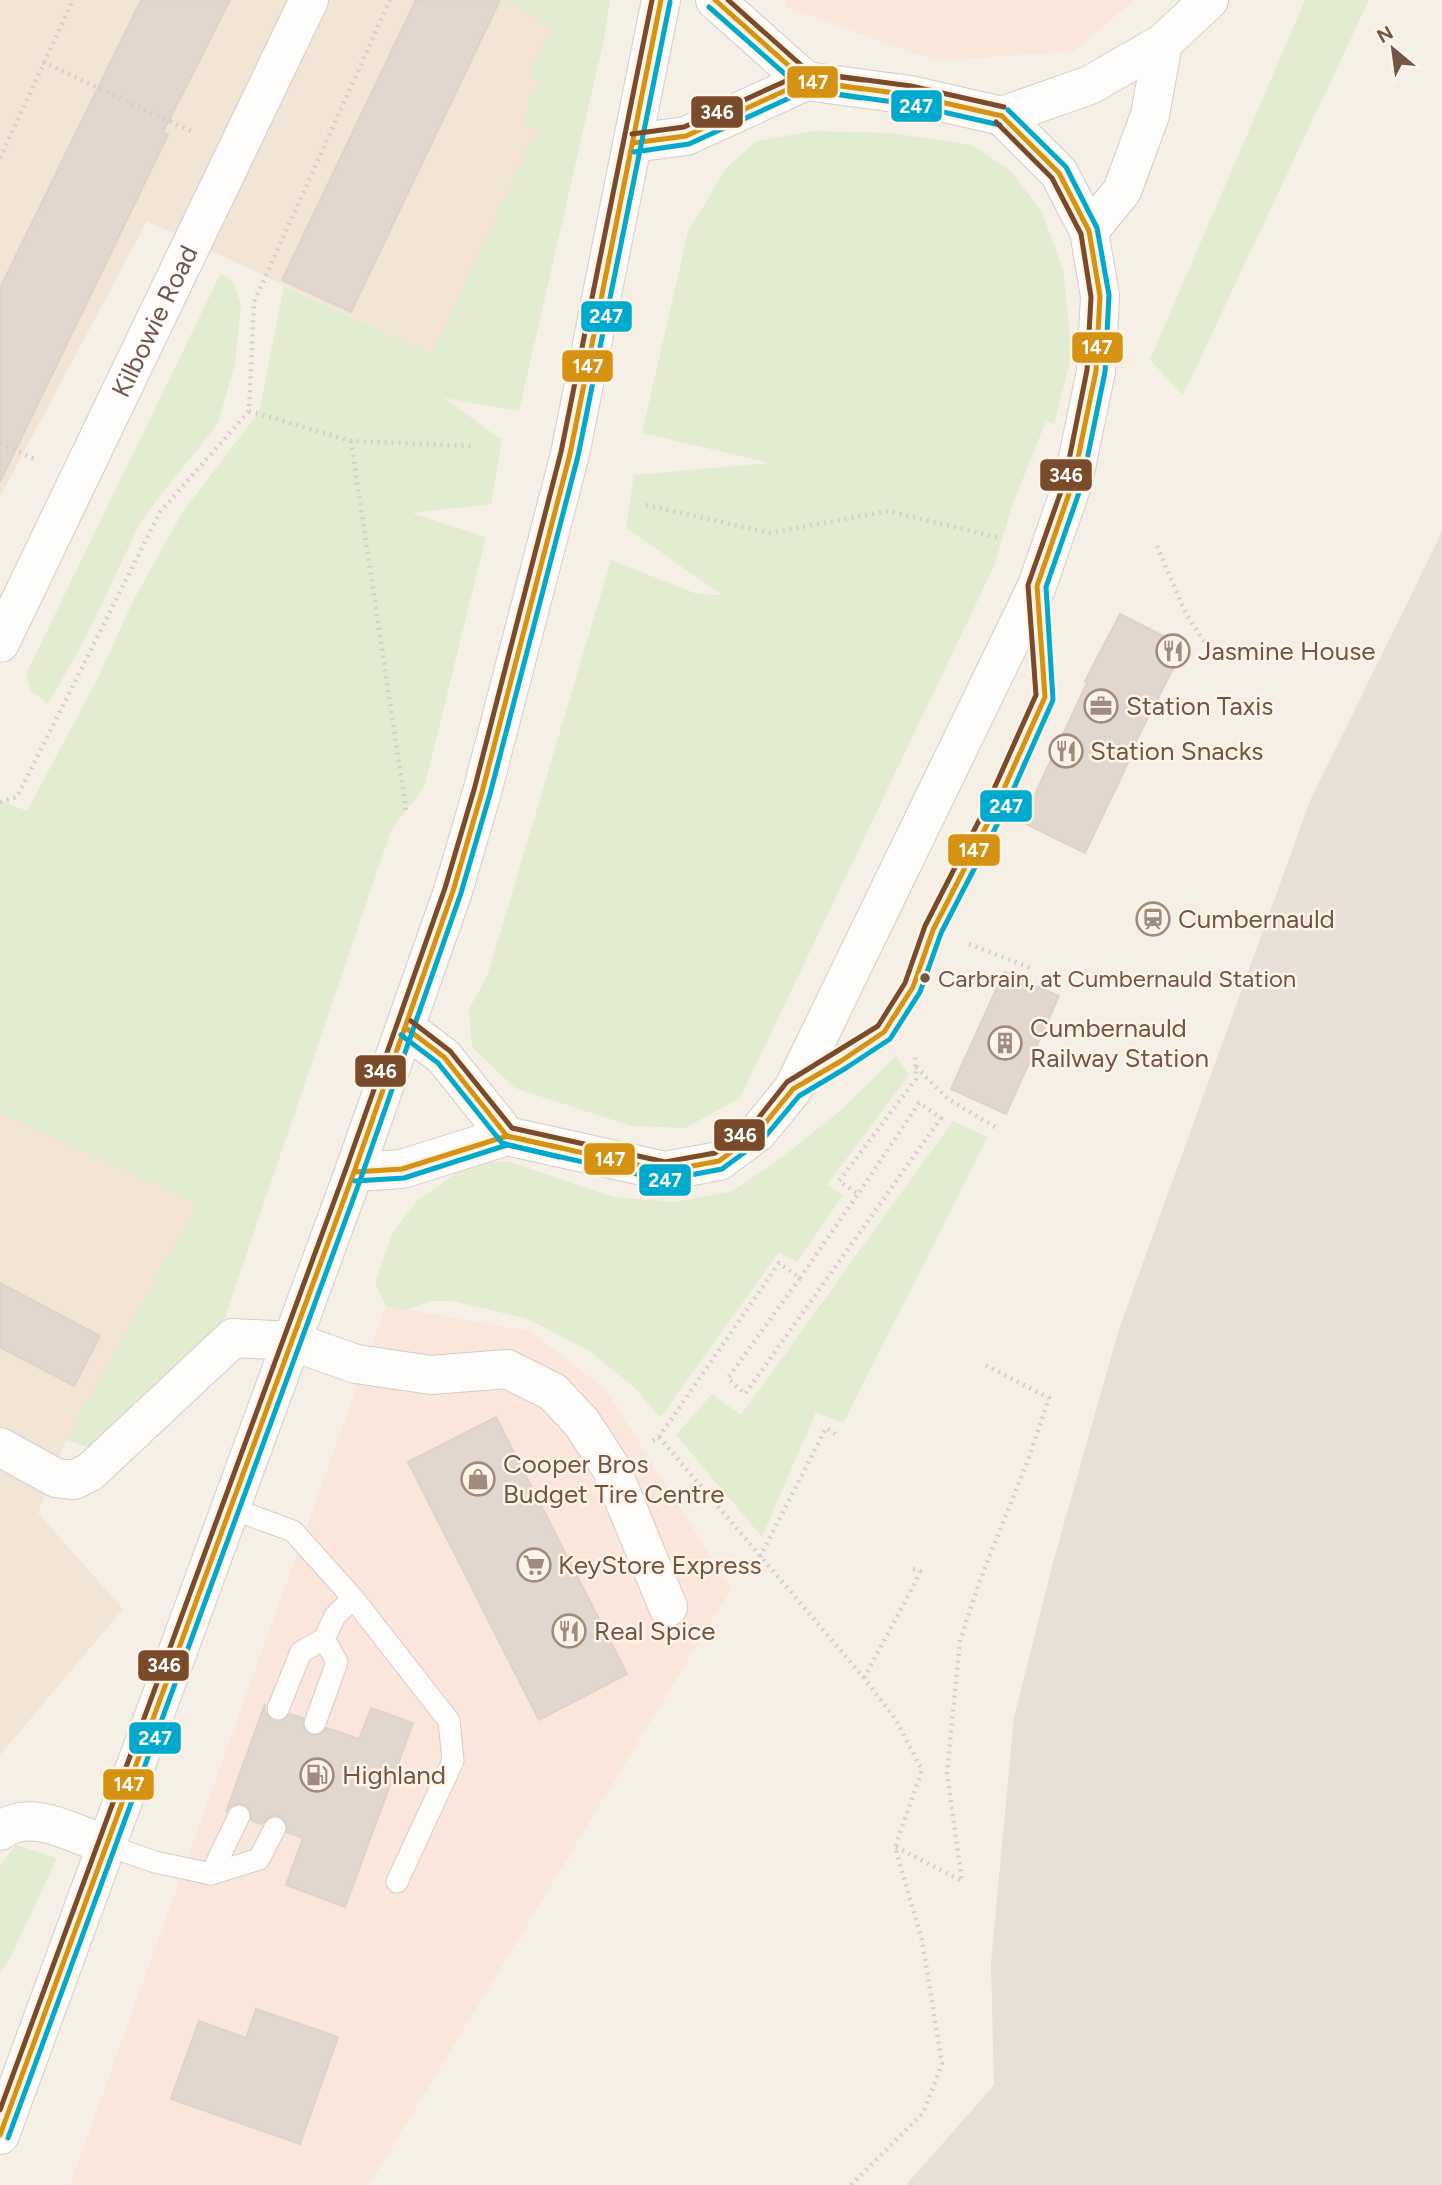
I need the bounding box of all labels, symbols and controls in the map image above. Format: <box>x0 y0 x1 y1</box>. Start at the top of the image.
north arrow <box>1358 14 1428 84</box>
text: N <box>1373 21 1397 48</box>
line badge: 147 <box>786 65 839 99</box>
text: 147 <box>798 71 828 94</box>
line badge: 247 <box>890 89 943 123</box>
line badge: 346 <box>690 95 744 129</box>
text: 247 <box>899 95 933 118</box>
text: 346 <box>700 101 734 124</box>
street label: Kilbowie Road <box>105 240 205 402</box>
line badge: 247 <box>580 300 633 333</box>
text: 247 <box>589 305 623 328</box>
line badge: 147 <box>1071 331 1124 364</box>
text: 147 <box>1082 336 1112 359</box>
line badge: 147 <box>561 349 614 383</box>
text: 147 <box>573 355 603 378</box>
line badge: 346 <box>1039 458 1093 492</box>
text: 346 <box>1049 464 1083 487</box>
restaurant icon: Jasmine House <box>1154 632 1192 670</box>
place label: Jasmine House <box>1198 635 1375 667</box>
office icon: Station Taxis <box>1082 687 1120 725</box>
place label: Station Taxis <box>1126 690 1273 722</box>
restaurant icon: Station Snacks <box>1047 732 1085 770</box>
place label: Station Snacks <box>1090 735 1263 767</box>
line badge: 247 <box>979 789 1033 823</box>
text: 247 <box>989 795 1023 818</box>
line badge: 147 <box>947 833 1001 867</box>
text: 147 <box>959 839 989 862</box>
station icon: Cumbernauld <box>1134 900 1172 938</box>
place label: Cumbernauld <box>1178 903 1335 935</box>
place label: Carbrain, at Cumbernauld Station <box>938 964 1296 993</box>
marker: Carbrain, at Cumbernauld Station <box>918 971 932 985</box>
place label: Cumbernauld Railway Station <box>1030 1012 1209 1074</box>
building icon: Cumbernauld Railway Station <box>986 1024 1024 1062</box>
line badge: 346 <box>354 1054 407 1088</box>
text: 346 <box>363 1060 397 1083</box>
line badge: 346 <box>713 1118 766 1152</box>
text: 346 <box>723 1124 757 1147</box>
line badge: 147 <box>583 1142 636 1176</box>
text: 147 <box>595 1148 625 1171</box>
line badge: 247 <box>638 1163 692 1197</box>
text: 247 <box>648 1169 682 1192</box>
place label: Cooper Bros Budget Tire Centre <box>503 1448 724 1510</box>
shop icon: Cooper Bros Budget Tire Centre <box>459 1460 497 1498</box>
supermarket icon: KeyStore Express <box>515 1546 553 1584</box>
place label: KeyStore Express <box>558 1549 762 1581</box>
restaurant icon: Real Spice <box>550 1612 588 1650</box>
place label: Real Spice <box>594 1615 716 1647</box>
line badge: 346 <box>137 1649 190 1682</box>
text: 346 <box>147 1654 181 1677</box>
line badge: 247 <box>128 1721 182 1755</box>
text: 247 <box>138 1727 172 1750</box>
fuel station icon: Highland <box>298 1756 336 1794</box>
place label: Highland <box>342 1759 446 1791</box>
line badge: 147 <box>102 1768 155 1801</box>
text: 147 <box>114 1773 144 1796</box>

